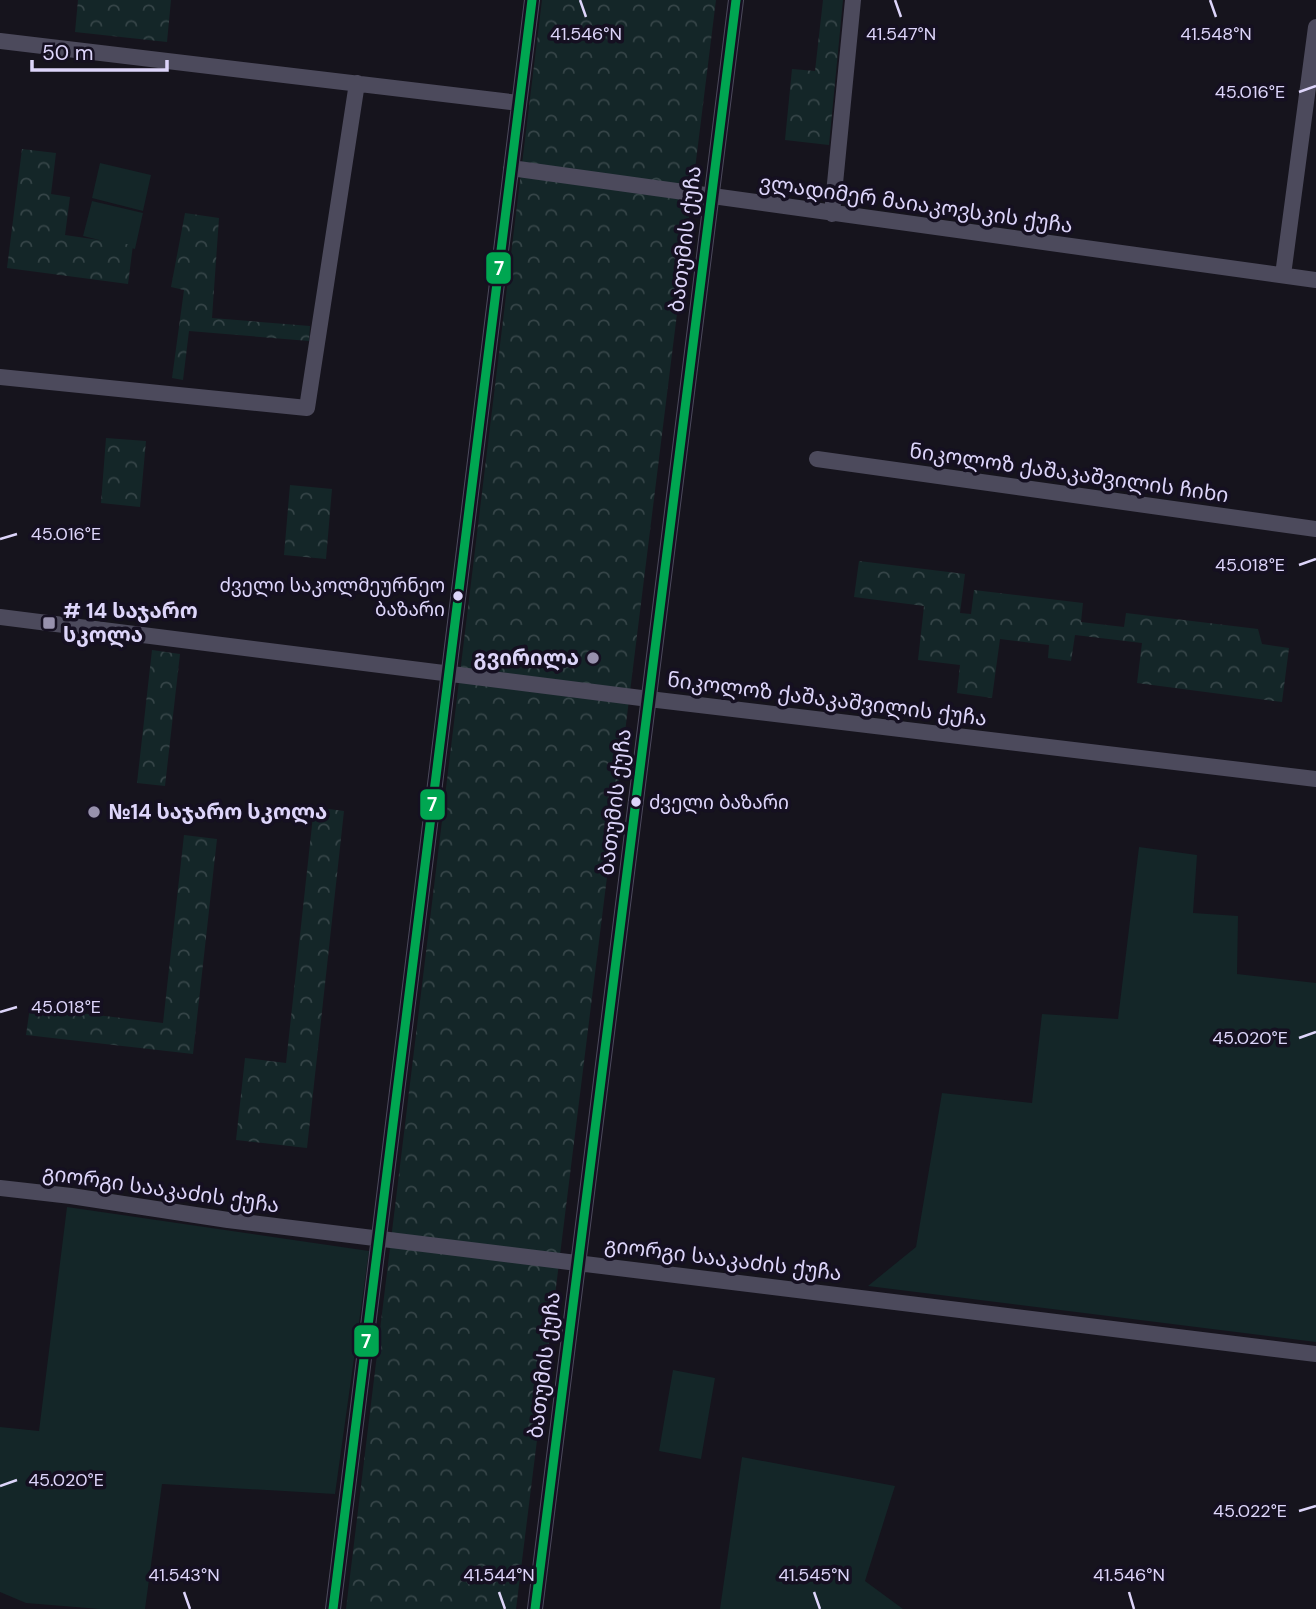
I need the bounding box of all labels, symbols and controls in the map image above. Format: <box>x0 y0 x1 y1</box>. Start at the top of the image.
text: 41.546°N <box>550 22 622 46</box>
text: 41.547°N <box>866 22 936 46</box>
text: 41.548°N <box>1180 22 1252 46</box>
scale bar <box>32 28 166 72</box>
text: 50 m <box>42 39 93 67</box>
text: 45.016°E <box>1215 80 1285 104</box>
street label: ბათუმის ქუჩა <box>662 164 708 314</box>
street label: ვლადიმერ მაიაკოვსკის ქუჩა <box>758 168 1074 240</box>
line badge: 7 <box>485 251 512 285</box>
text: 7 <box>494 256 504 281</box>
street label: ნიკოლოზ ქაშაკაშვილის ჩიხი <box>908 437 1230 509</box>
text: 45.016°E <box>31 522 101 546</box>
text: 45.018°E <box>1215 553 1285 577</box>
place label: ძველი საკოლმეურნეო ბაზარი <box>220 573 445 622</box>
marker: ძველი საკოლმეურნეო ბაზარი <box>451 589 465 603</box>
place label: # 14 საჯარო სკოლა <box>63 597 198 649</box>
marker: # 14 საჯარო სკოლა <box>41 615 57 631</box>
place label: გვირილა <box>474 644 579 672</box>
marker: გვირილა <box>585 650 601 666</box>
street label: ნიკოლოზ ქაშაკაშვილის ქუჩა <box>666 665 988 733</box>
street label: ბათუმის ქუჩა <box>592 727 638 877</box>
line badge: 7 <box>419 788 446 821</box>
place label: ძველი ბაზარი <box>649 790 789 815</box>
text: 7 <box>427 792 437 817</box>
marker: ძველი ბაზარი <box>629 795 643 809</box>
place label: №14 საჯარო სკოლა <box>108 798 327 826</box>
marker: №14 საჯარო სკოლა <box>86 804 102 820</box>
text: 45.018°E <box>31 995 101 1019</box>
text: 45.020°E <box>1212 1026 1288 1050</box>
street label: გიორგი სააკაძის ქუჩა <box>41 1159 281 1219</box>
street label: გიორგი სააკაძის ქუჩა <box>603 1231 843 1287</box>
street label: ბათუმის ქუჩა <box>521 1290 567 1440</box>
line badge: 7 <box>353 1324 380 1358</box>
text: 7 <box>361 1329 371 1354</box>
text: 45.020°E <box>28 1468 104 1492</box>
text: 45.022°E <box>1213 1499 1287 1523</box>
text: 41.543°N <box>148 1563 220 1587</box>
text: 41.544°N <box>463 1563 535 1587</box>
text: 41.545°N <box>778 1563 850 1587</box>
text: 41.546°N <box>1093 1563 1165 1587</box>

